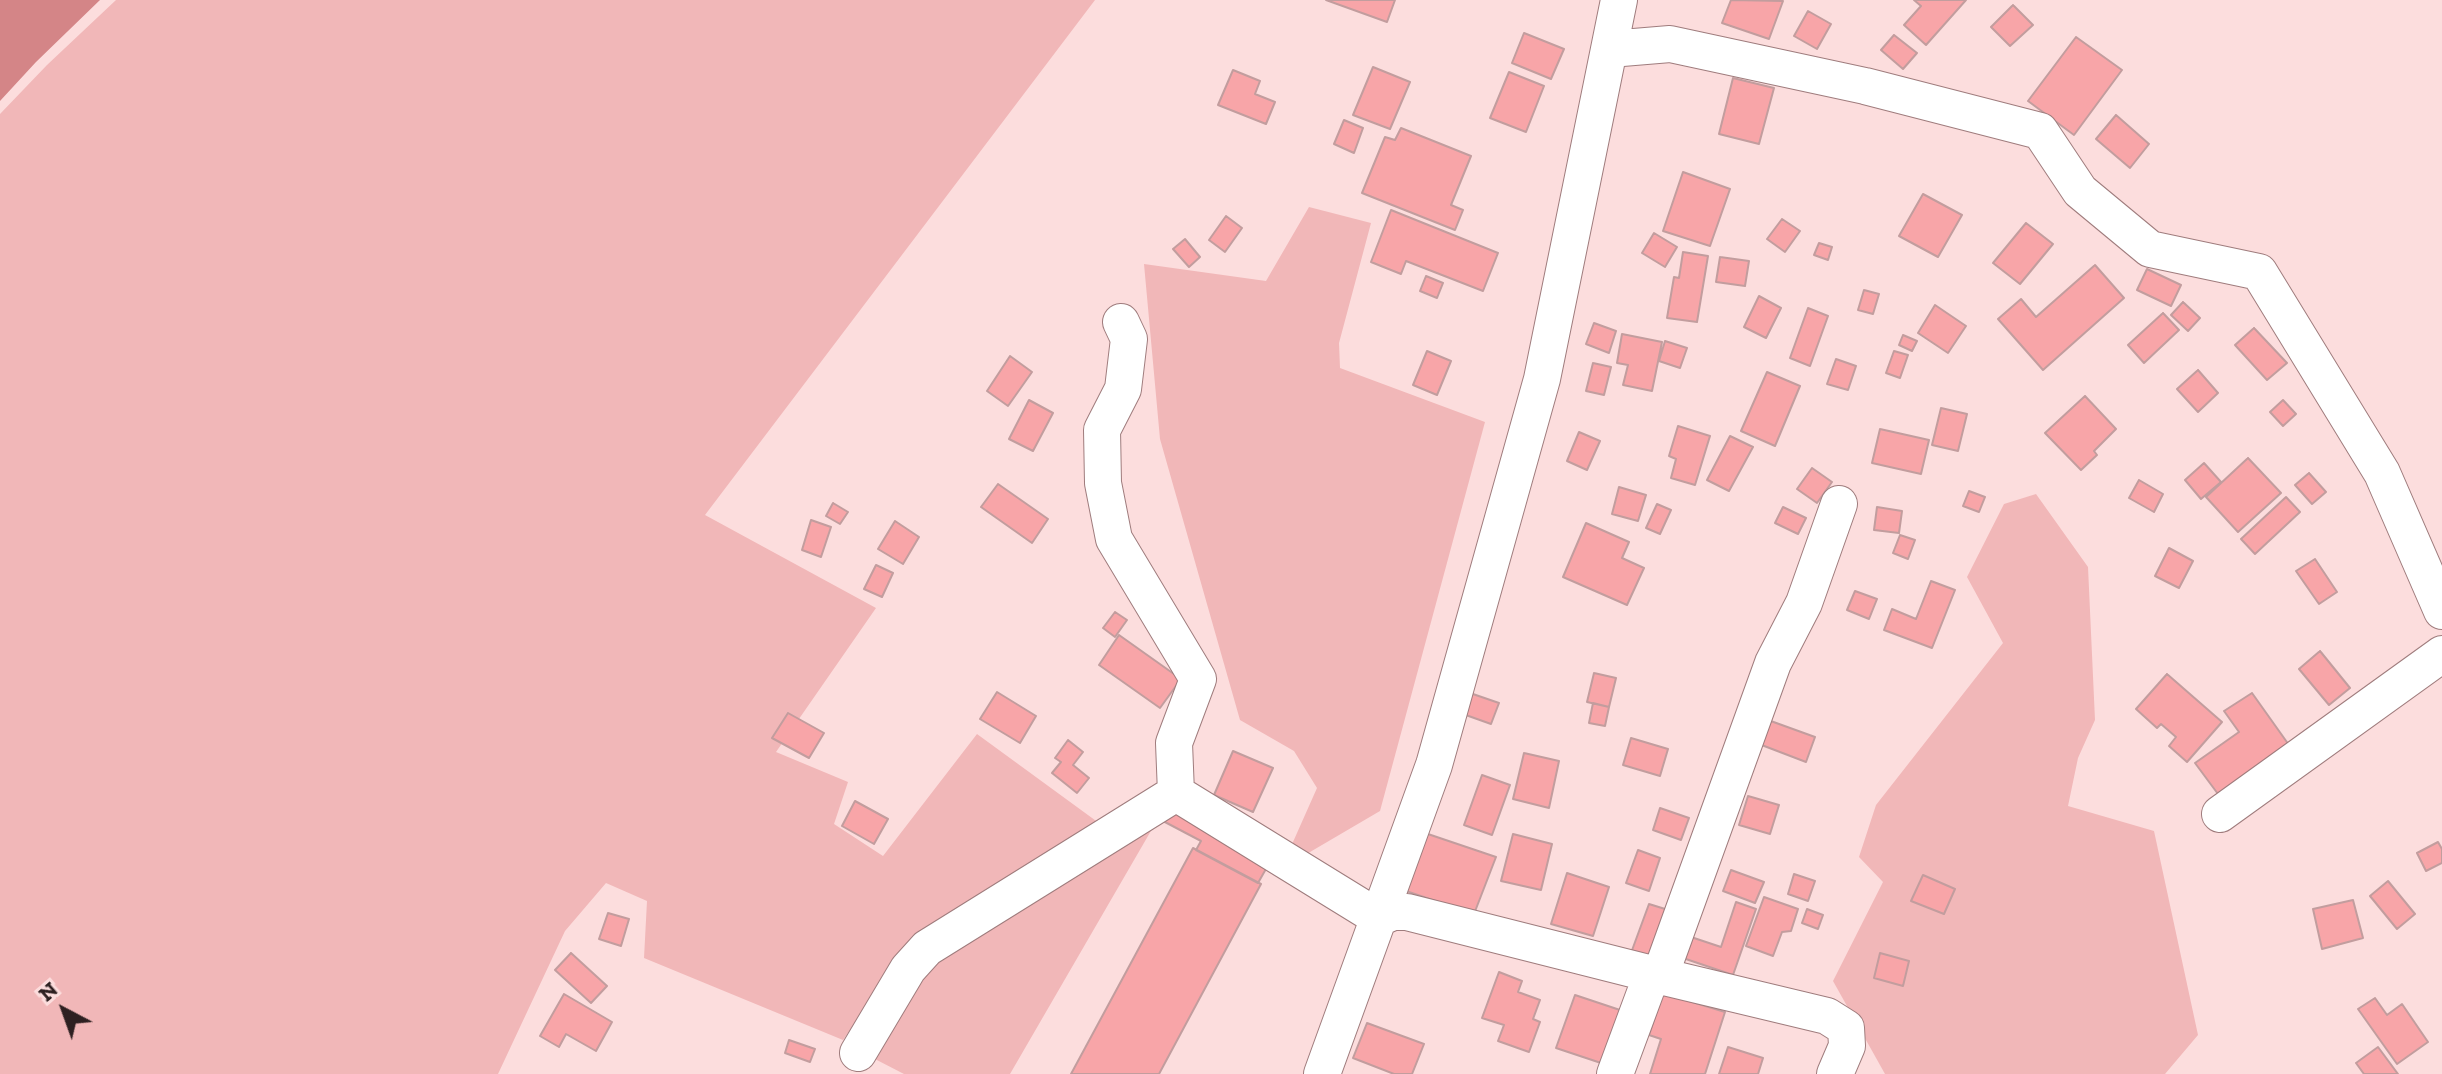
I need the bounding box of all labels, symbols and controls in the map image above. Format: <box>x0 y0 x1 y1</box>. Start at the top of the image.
north arrow <box>24 970 104 1050</box>
text: N <box>33 976 63 1007</box>

